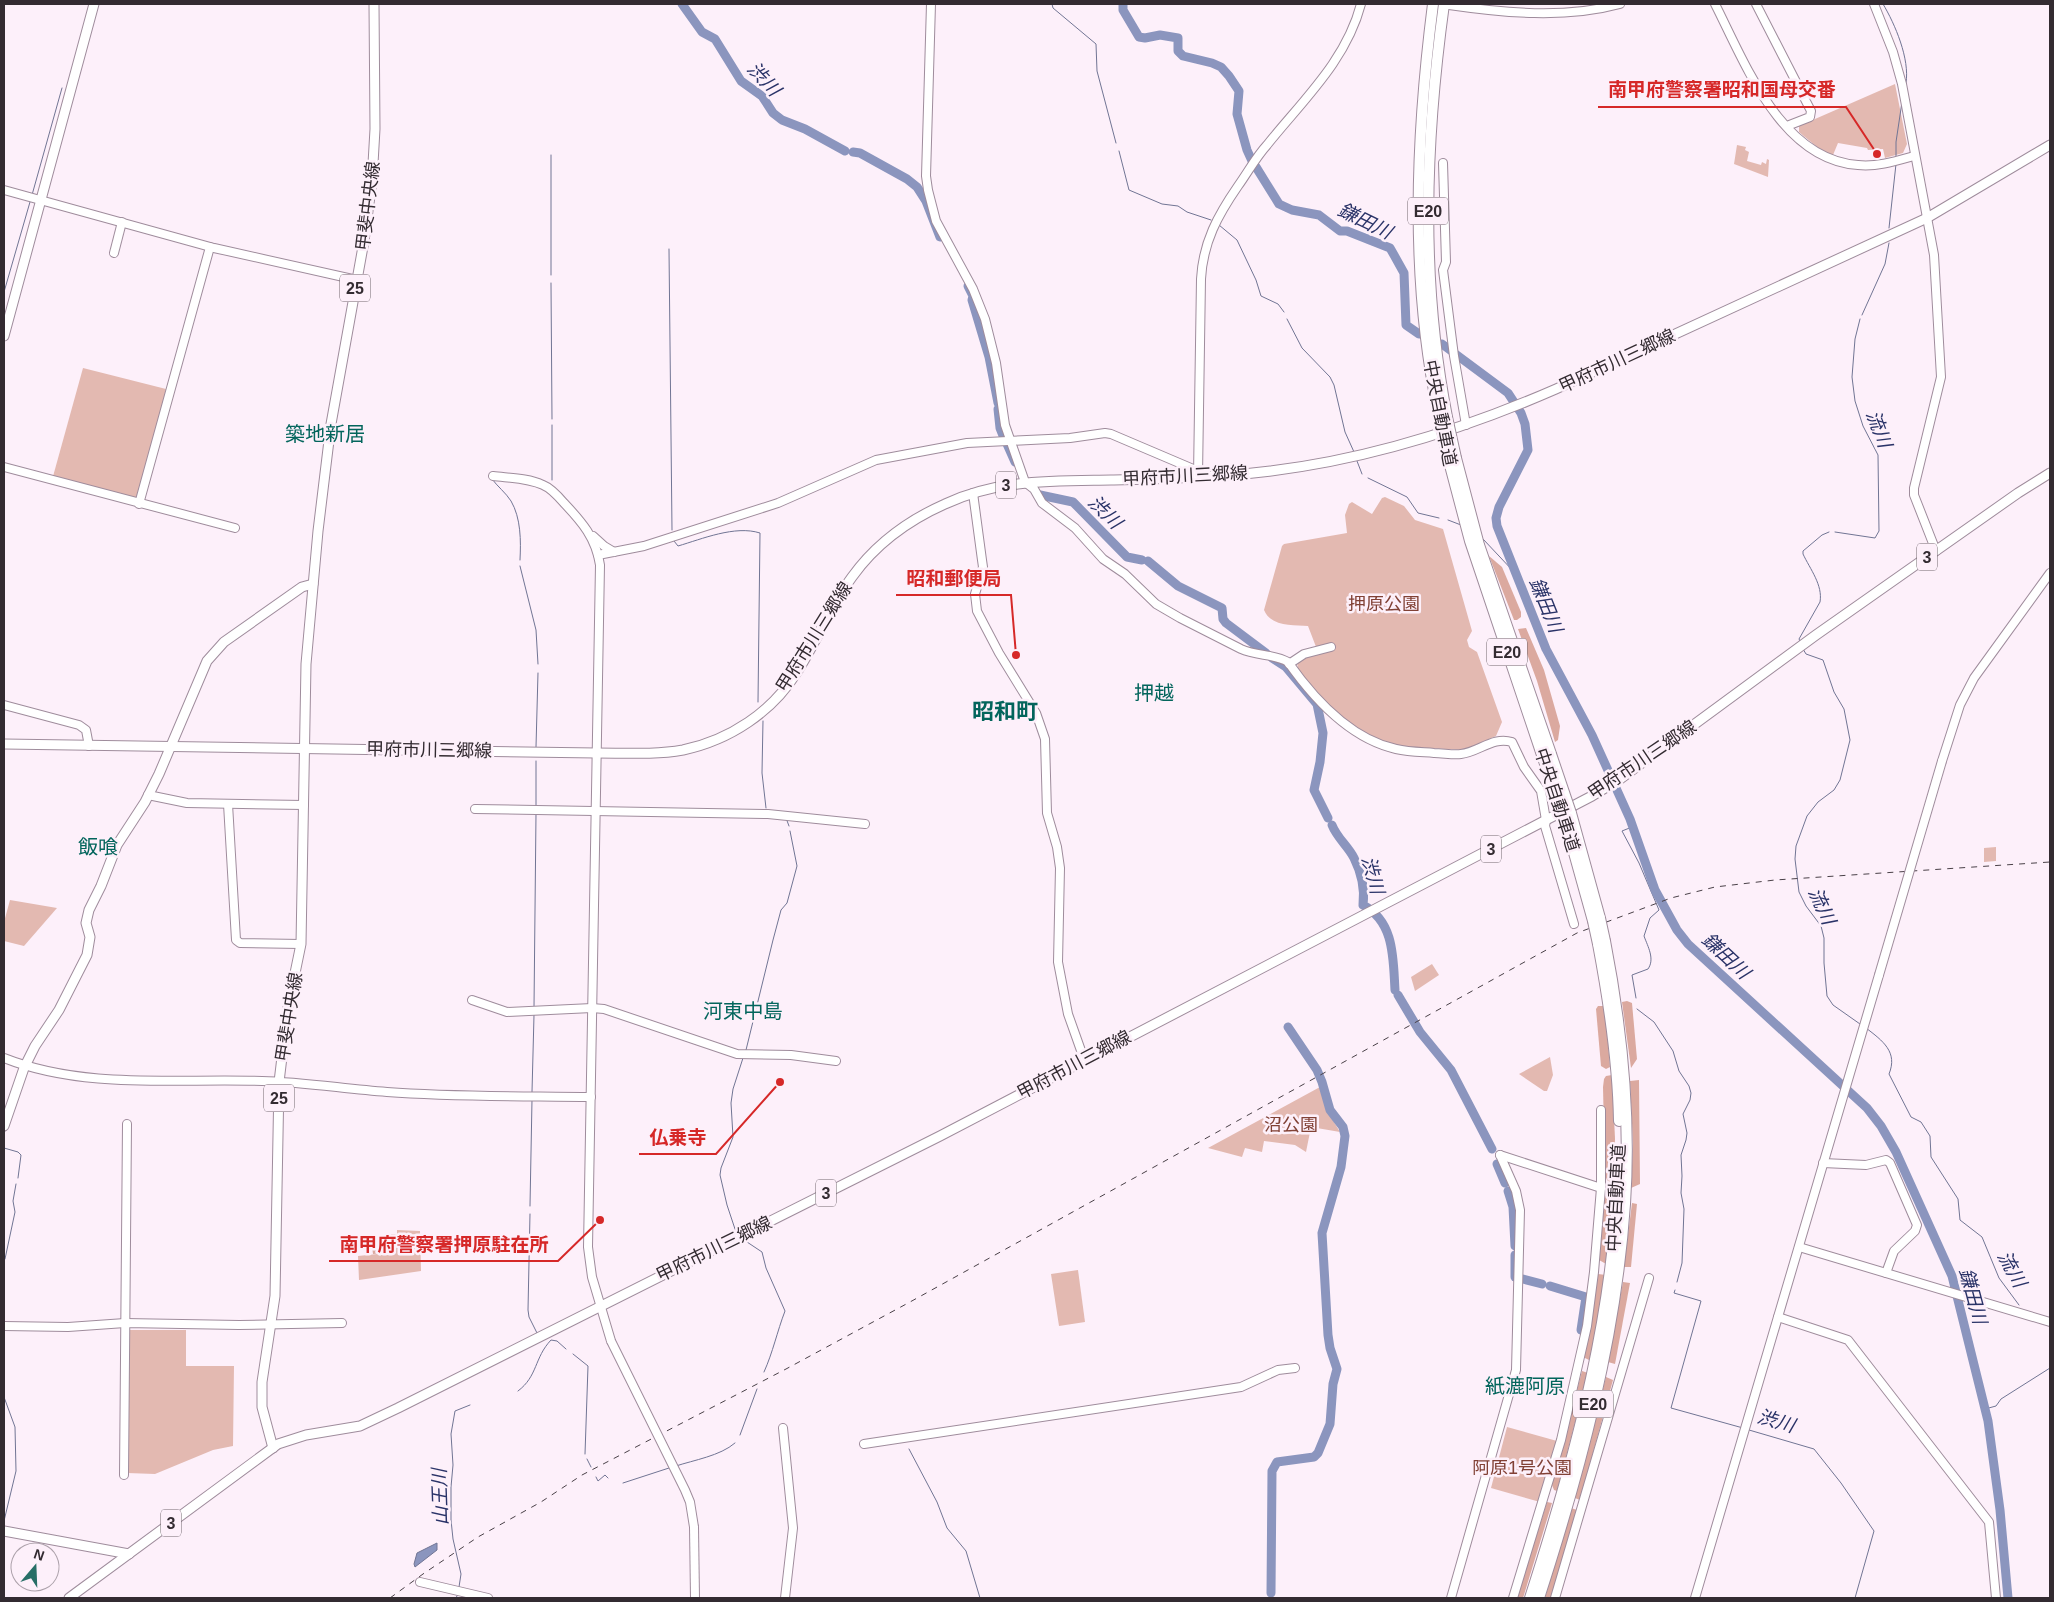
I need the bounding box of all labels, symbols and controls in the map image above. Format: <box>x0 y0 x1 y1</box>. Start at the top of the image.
water label: 渋川 <box>743 58 786 102</box>
callout: 南甲府警察署昭和国母交番 <box>1598 73 1846 107</box>
text: 南甲府警察署昭和国母交番 <box>1608 79 1836 100</box>
street label: 甲斐中央線 <box>353 160 383 252</box>
road number: E20 <box>1408 198 1448 225</box>
water label: 鎌田川 <box>1335 199 1397 244</box>
road number: 25 <box>340 274 370 302</box>
street label: 甲府市川三郷線 <box>1556 325 1678 397</box>
street label: 中央自動車道 <box>1420 358 1460 468</box>
water label: 流川 <box>1862 407 1896 452</box>
district label: 築地新居 <box>285 423 365 445</box>
street label: 甲府市川三郷線 <box>1122 463 1248 489</box>
road number: 3 <box>996 472 1016 498</box>
water label: 渋川 <box>1084 491 1127 534</box>
road number: 3 <box>1917 544 1937 570</box>
callout: 昭和郵便局 <box>896 561 1011 595</box>
text: 昭和郵便局 <box>906 568 1002 589</box>
water label: 鎌田川 <box>1526 575 1567 637</box>
street label: 甲府市川三郷線 <box>772 578 856 696</box>
park label: 押原公園 <box>1348 594 1420 614</box>
road number: E20 <box>1487 638 1527 666</box>
district label: 押越 <box>1134 682 1174 704</box>
district label: 昭和町 <box>972 699 1038 724</box>
street label: 甲府市川三郷線 <box>1584 716 1700 804</box>
street label: 甲府市川三郷線 <box>366 739 492 761</box>
street label: 中央自動車道 <box>1531 746 1583 854</box>
district label: 飯喰 <box>78 836 118 858</box>
road number: 3 <box>1481 836 1501 862</box>
water label: 渋川 <box>1358 854 1389 898</box>
water label: 流川 <box>1804 884 1840 929</box>
water label: 鎌田川 <box>1698 929 1755 984</box>
street label: 甲斐中央線 <box>272 971 306 1063</box>
district label: 河東中島 <box>703 1000 783 1022</box>
street label: 甲府市川三郷線 <box>1014 1027 1134 1103</box>
road number: 25 <box>264 1084 294 1112</box>
park label: 沼公園 <box>1264 1115 1318 1135</box>
callout: 仏乗寺 <box>639 1120 716 1154</box>
text: 仏乗寺 <box>649 1127 707 1148</box>
street label: 中央自動車道 <box>1603 1144 1629 1252</box>
road number: 3 <box>816 1180 836 1206</box>
street label: 甲府市川三郷線 <box>653 1212 775 1286</box>
callout: 南甲府警察署押原駐在所 <box>329 1227 558 1261</box>
text: 南甲府警察署押原駐在所 <box>339 1234 549 1255</box>
water label: 流川 <box>1994 1247 2031 1292</box>
water label: 鎌田川 <box>1955 1266 1991 1328</box>
district label: 紙漉阿原 <box>1485 1375 1565 1397</box>
road number: E20 <box>1573 1390 1613 1418</box>
water label: 渋川 <box>1755 1406 1799 1437</box>
park label: 阿原1号公園 <box>1472 1458 1572 1478</box>
water label: 山王川 <box>428 1466 451 1526</box>
road number: 3 <box>161 1510 181 1536</box>
north arrow <box>10 1542 60 1592</box>
text: N <box>32 1545 47 1564</box>

